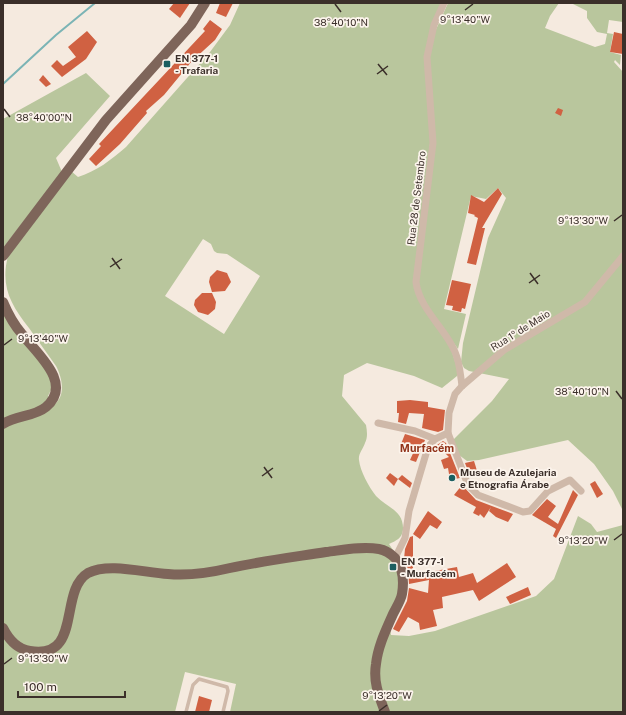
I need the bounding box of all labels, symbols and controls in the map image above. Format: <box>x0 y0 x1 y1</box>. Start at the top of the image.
text: 9°13'40"W <box>440 13 490 25</box>
text: 38°40'10"N <box>314 16 368 28</box>
place label: EN 377-1 - Trafaria <box>175 52 219 76</box>
marker: EN 377-1 - Trafaria <box>162 59 172 69</box>
text: 38°40'00"N <box>16 111 72 123</box>
street label: Rua 28 de Setembro <box>404 150 428 246</box>
text: 9°13'30"W <box>558 214 608 226</box>
street label: Rua 1º de Maio <box>488 307 552 353</box>
text: 9°13'40"W <box>18 332 68 344</box>
text: 38°40'10"N <box>555 385 609 397</box>
district label: Murfacém <box>400 442 454 454</box>
place label: Museu de Azulejaria e Etnografia Árabe <box>460 466 557 490</box>
marker: Museu de Azulejaria e Etnografia Árabe <box>447 473 457 483</box>
text: 9°13'20"W <box>558 534 608 546</box>
place label: EN 377-1 - Murfacém <box>401 555 456 579</box>
marker: EN 377-1 - Murfacém <box>388 562 398 572</box>
text: 9°13'30"W <box>18 652 68 664</box>
scale bar <box>18 673 125 699</box>
text: 100 m <box>24 680 57 694</box>
text: 9°13'20"W <box>362 689 412 701</box>

